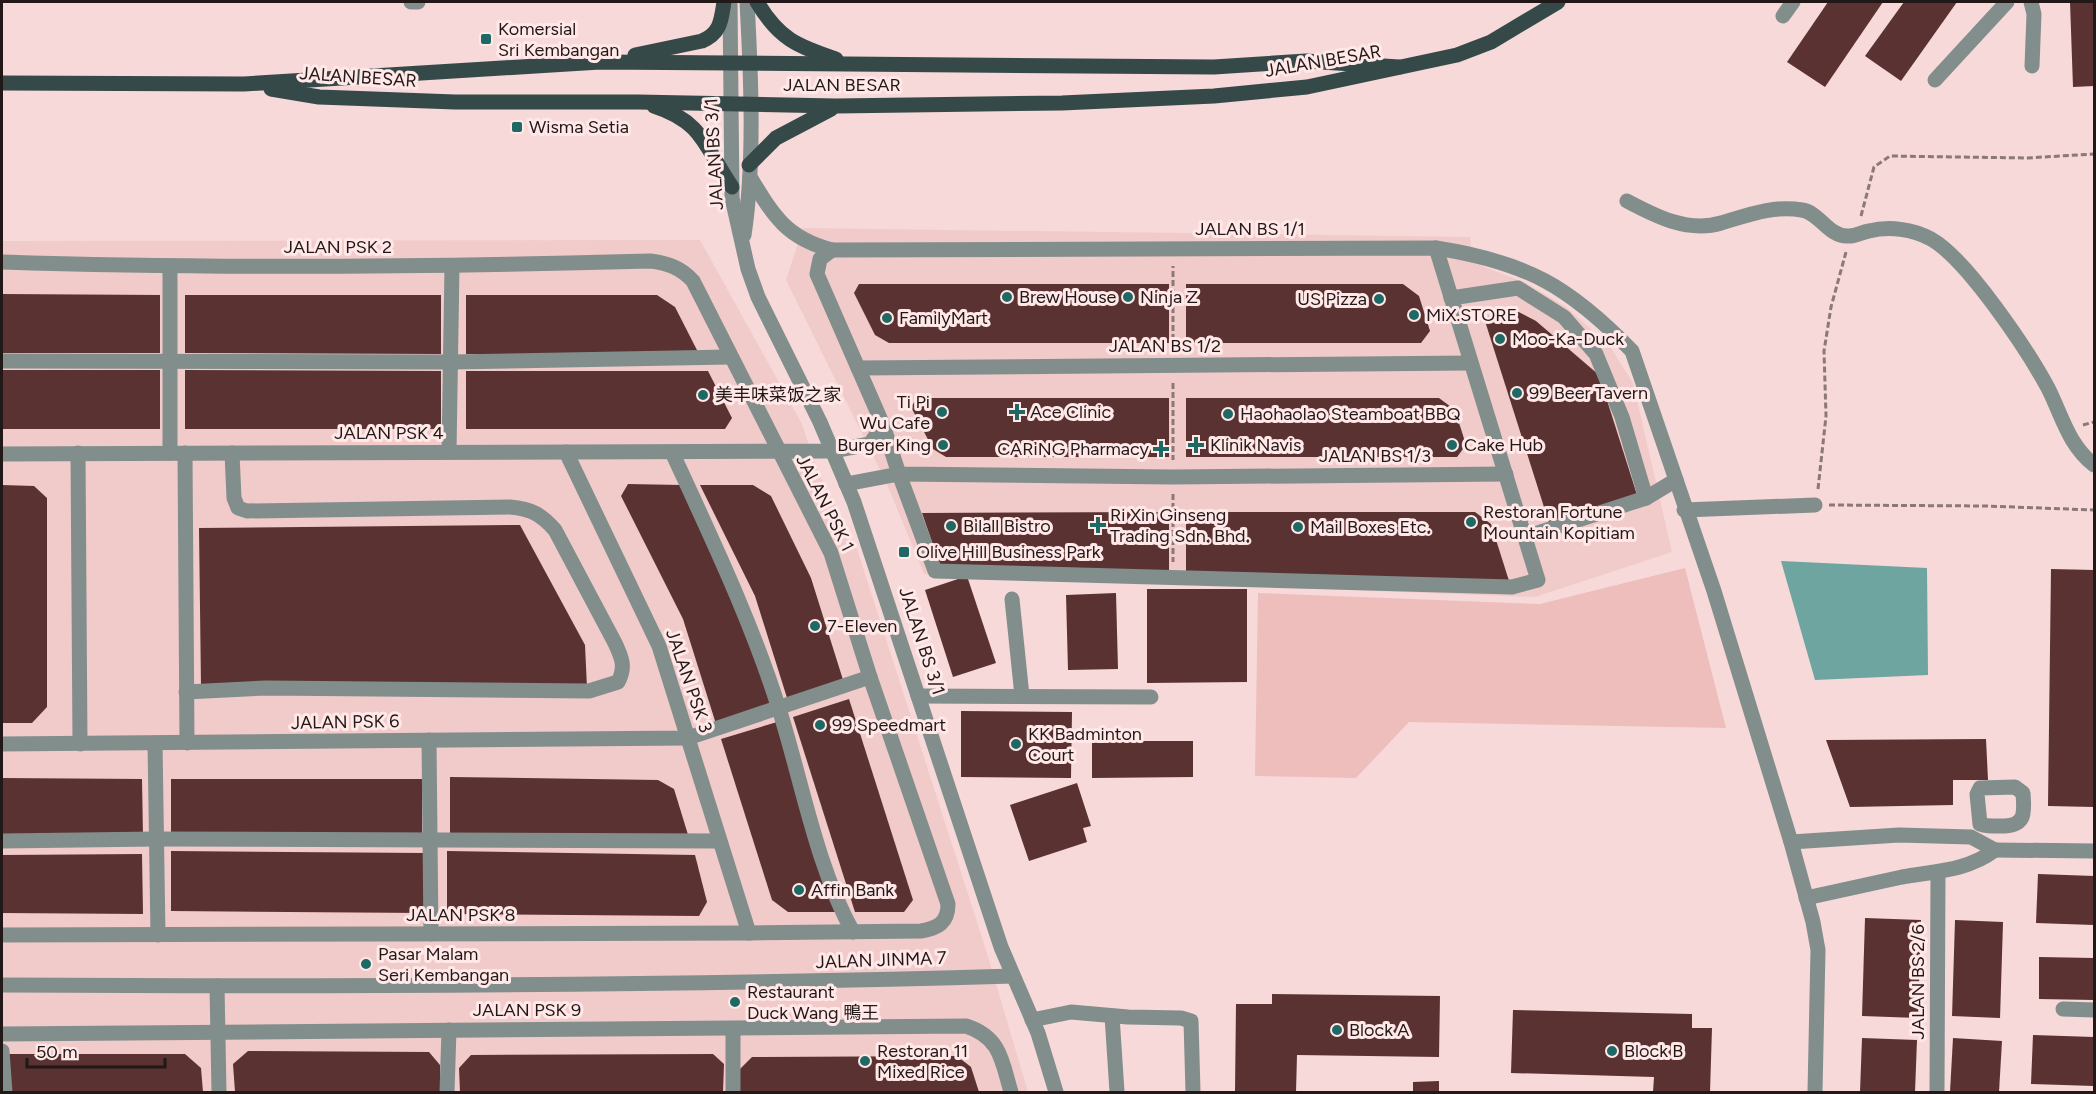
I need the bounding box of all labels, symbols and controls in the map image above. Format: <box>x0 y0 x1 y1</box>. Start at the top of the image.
place label: Komersial Sri Kembangan <box>498 18 619 61</box>
marker: Komersial Sri Kembangan <box>479 32 493 46</box>
street label: JALAN BESAR <box>1263 40 1383 82</box>
street label: JALAN BESAR <box>299 62 417 92</box>
street label: JALAN BESAR <box>783 74 901 96</box>
street label: JALAN BS 3/1 <box>700 97 728 211</box>
place label: Wisma Setia <box>529 116 629 138</box>
marker: Wisma Setia <box>510 120 524 134</box>
street label: JALAN BS 1/1 <box>1195 218 1305 240</box>
street label: JALAN PSK 2 <box>284 236 392 258</box>
place label: Brew House <box>1019 286 1117 308</box>
place label: Ninja Z <box>1140 286 1198 308</box>
place label: US Pizza <box>1297 288 1367 310</box>
marker: Brew House <box>1000 290 1014 304</box>
marker: Ninja Z <box>1121 290 1135 304</box>
marker: US Pizza <box>1372 292 1386 306</box>
place label: MiX.STORE <box>1426 304 1517 326</box>
place label: FamilyMart <box>899 307 988 329</box>
marker: MiX.STORE <box>1407 308 1421 322</box>
marker: FamilyMart <box>880 311 894 325</box>
place label: Moo-Ka-Duck <box>1512 328 1624 350</box>
marker: Moo-Ka-Duck <box>1493 332 1507 346</box>
street label: JALAN BS 1/2 <box>1109 335 1221 357</box>
place label: 99 Beer Tavern <box>1529 382 1648 404</box>
place label: 美丰味菜饭之家 <box>715 384 841 406</box>
marker: 99 Beer Tavern <box>1510 386 1524 400</box>
marker: 美丰味菜饭之家 <box>696 388 710 402</box>
place label: Ti Pi Wu Cafe <box>860 391 930 434</box>
place label: Ace Clinic <box>1030 401 1111 423</box>
marker: Ace Clinic <box>1008 403 1026 421</box>
place label: Haohaolao Steamboat BBQ <box>1240 403 1460 425</box>
marker: Ti Pi Wu Cafe <box>935 405 949 419</box>
marker: Haohaolao Steamboat BBQ <box>1221 407 1235 421</box>
street label: JALAN PSK 4 <box>334 422 444 444</box>
place label: Burger King <box>837 434 931 456</box>
place label: Klinik Navis <box>1210 434 1301 456</box>
place label: Cake Hub <box>1464 434 1543 456</box>
marker: Klinik Navis <box>1187 436 1205 454</box>
marker: Burger King <box>936 438 950 452</box>
place label: CARiNG Pharmacy <box>997 438 1150 460</box>
marker: Cake Hub <box>1445 438 1459 452</box>
marker: CARiNG Pharmacy <box>1154 442 1168 456</box>
street label: JALAN BS 1/3 <box>1319 445 1431 467</box>
street label: JALAN PSK 1 <box>791 451 859 555</box>
place label: Restoran Fortune Mountain Kopitiam <box>1483 501 1635 544</box>
place label: Ri Xin Ginseng Trading Sdn. Bhd. <box>1110 504 1249 547</box>
place label: Bilall Bistro <box>963 515 1051 537</box>
marker: Restoran Fortune Mountain Kopitiam <box>1464 515 1478 529</box>
place label: Mail Boxes Etc. <box>1310 516 1430 538</box>
marker: Ri Xin Ginseng Trading Sdn. Bhd. <box>1091 518 1105 532</box>
marker: Bilall Bistro <box>944 519 958 533</box>
marker: Mail Boxes Etc. <box>1291 520 1305 534</box>
place label: Olive Hill Business Park <box>916 541 1101 563</box>
marker: Olive Hill Business Park <box>897 545 911 559</box>
street label: JALAN BS 3/1 <box>894 584 950 698</box>
place label: 7-Eleven <box>827 615 897 637</box>
marker: 7-Eleven <box>808 619 822 633</box>
street label: JALAN PSK 3 <box>661 626 717 736</box>
street label: JALAN PSK 6 <box>291 710 399 734</box>
place label: 99 Speedmart <box>832 714 946 736</box>
marker: 99 Speedmart <box>813 718 827 732</box>
place label: KK Badminton Court <box>1028 723 1142 766</box>
marker: KK Badminton Court <box>1009 737 1023 751</box>
place label: Affin Bank <box>811 879 894 901</box>
marker: Affin Bank <box>792 883 806 897</box>
street label: JALAN PSK 8 <box>406 904 516 926</box>
street label: JALAN BS 2/6 <box>1907 924 1929 1040</box>
place label: Pasar Malam Seri Kembangan <box>378 943 509 986</box>
street label: JALAN JINMA 7 <box>815 947 947 973</box>
marker: Pasar Malam Seri Kembangan <box>359 957 373 971</box>
place label: Restaurant Duck Wang 鴨王 <box>747 981 879 1024</box>
marker: Restaurant Duck Wang 鴨王 <box>728 995 742 1009</box>
street label: JALAN PSK 9 <box>473 999 581 1021</box>
place label: Block A <box>1349 1019 1410 1041</box>
marker: Block A <box>1330 1023 1344 1037</box>
scale bar <box>27 1031 165 1069</box>
place label: Restoran 11 Mixed Rice <box>877 1040 968 1083</box>
place label: Block B <box>1624 1040 1683 1062</box>
text: 50 m <box>36 1041 78 1063</box>
marker: Block B <box>1605 1044 1619 1058</box>
marker: Restoran 11 Mixed Rice <box>858 1054 872 1068</box>

